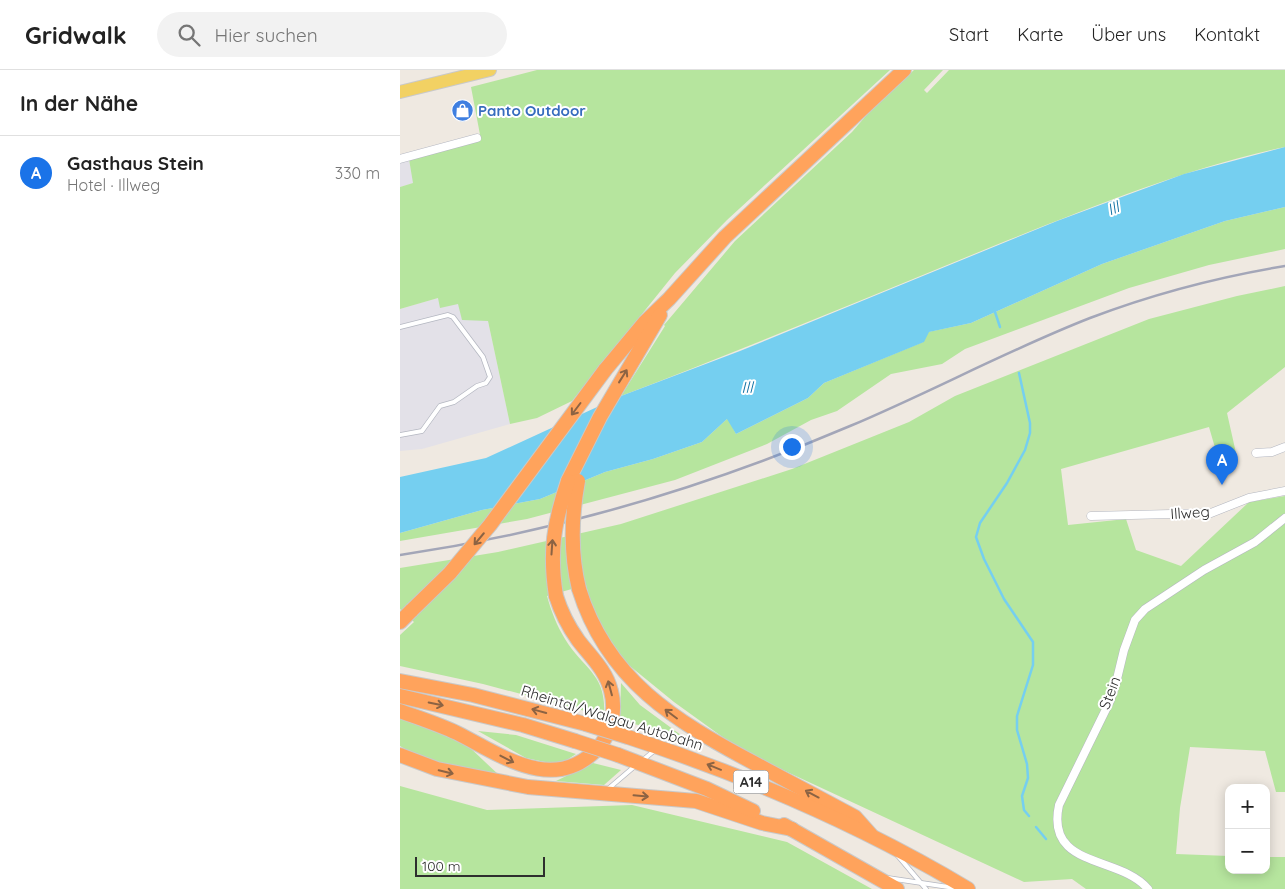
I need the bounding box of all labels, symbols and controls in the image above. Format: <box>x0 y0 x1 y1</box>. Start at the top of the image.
search box <box>157 12 507 57</box>
text: Gridwalk <box>25 20 127 50</box>
icon: search <box>175 21 203 49</box>
text: Hier suchen <box>215 23 318 47</box>
text: Start <box>949 23 989 46</box>
text: Karte <box>1017 23 1063 46</box>
text: Über uns <box>1091 23 1166 46</box>
text: Kontakt <box>1194 23 1260 46</box>
text: In der Nähe <box>20 90 138 116</box>
shop icon: Panto Outdoor <box>450 99 474 123</box>
place label: Panto Outdoor <box>478 101 586 120</box>
text: Gasthaus Stein <box>67 151 204 175</box>
text: A <box>31 163 41 183</box>
text: 330 m <box>335 163 380 183</box>
text: Hotel · Illweg <box>67 175 160 195</box>
water label: Ill <box>1104 196 1124 219</box>
one-way arrow <box>618 370 628 384</box>
water label: Ill <box>741 377 755 397</box>
one-way arrow <box>571 402 582 415</box>
your location <box>779 434 805 460</box>
pin: A <box>1206 444 1238 485</box>
street label: Illweg <box>1170 502 1210 523</box>
one-way arrow <box>473 532 484 545</box>
one-way arrow <box>548 540 557 556</box>
street label: Stein <box>1095 674 1124 712</box>
street label: Rheintal/Walgau Autobahn <box>519 681 706 754</box>
one-way arrow <box>604 681 614 697</box>
one-way arrow <box>427 699 443 709</box>
one-way arrow <box>531 706 547 716</box>
one-way arrow <box>664 709 678 719</box>
one-way arrow <box>500 754 515 764</box>
one-way arrow <box>707 761 722 771</box>
one-way arrow <box>437 768 453 777</box>
road number: A14 <box>734 770 768 794</box>
map controls <box>1225 784 1270 874</box>
button: + <box>1225 784 1270 829</box>
one-way arrow <box>805 789 820 798</box>
one-way arrow <box>633 791 649 800</box>
button: − <box>1225 829 1270 874</box>
scale bar <box>415 854 545 877</box>
text: 100 m <box>422 857 460 875</box>

